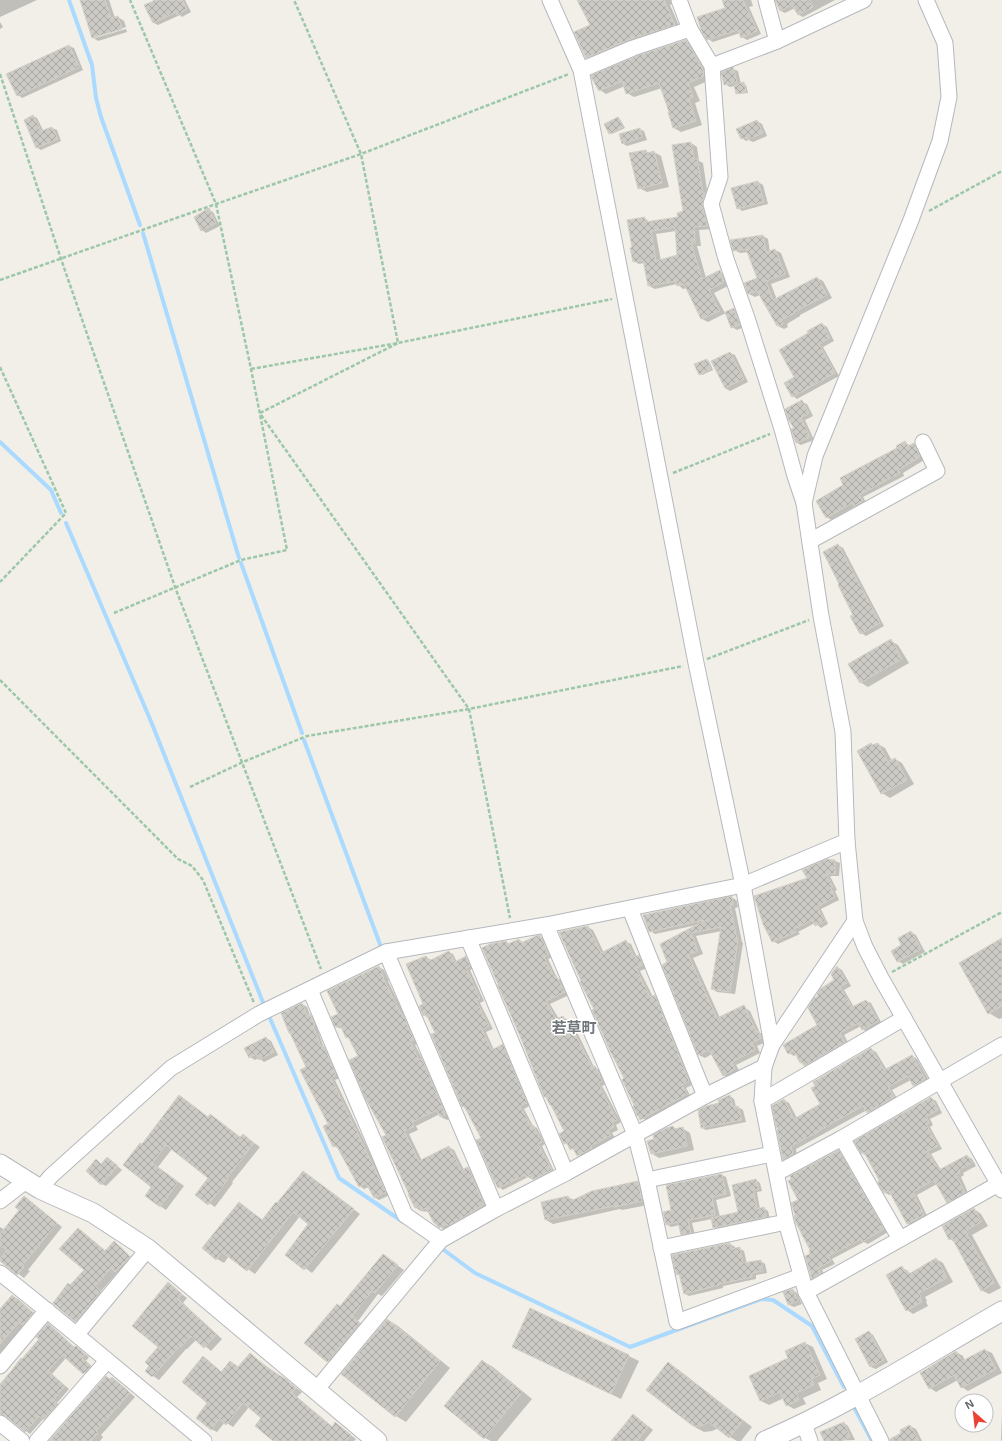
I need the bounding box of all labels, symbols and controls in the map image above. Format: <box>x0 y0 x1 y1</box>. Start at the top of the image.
district label: 若草町 <box>551 1019 597 1036</box>
north arrow <box>954 1393 994 1433</box>
text: N <box>963 1397 976 1411</box>

